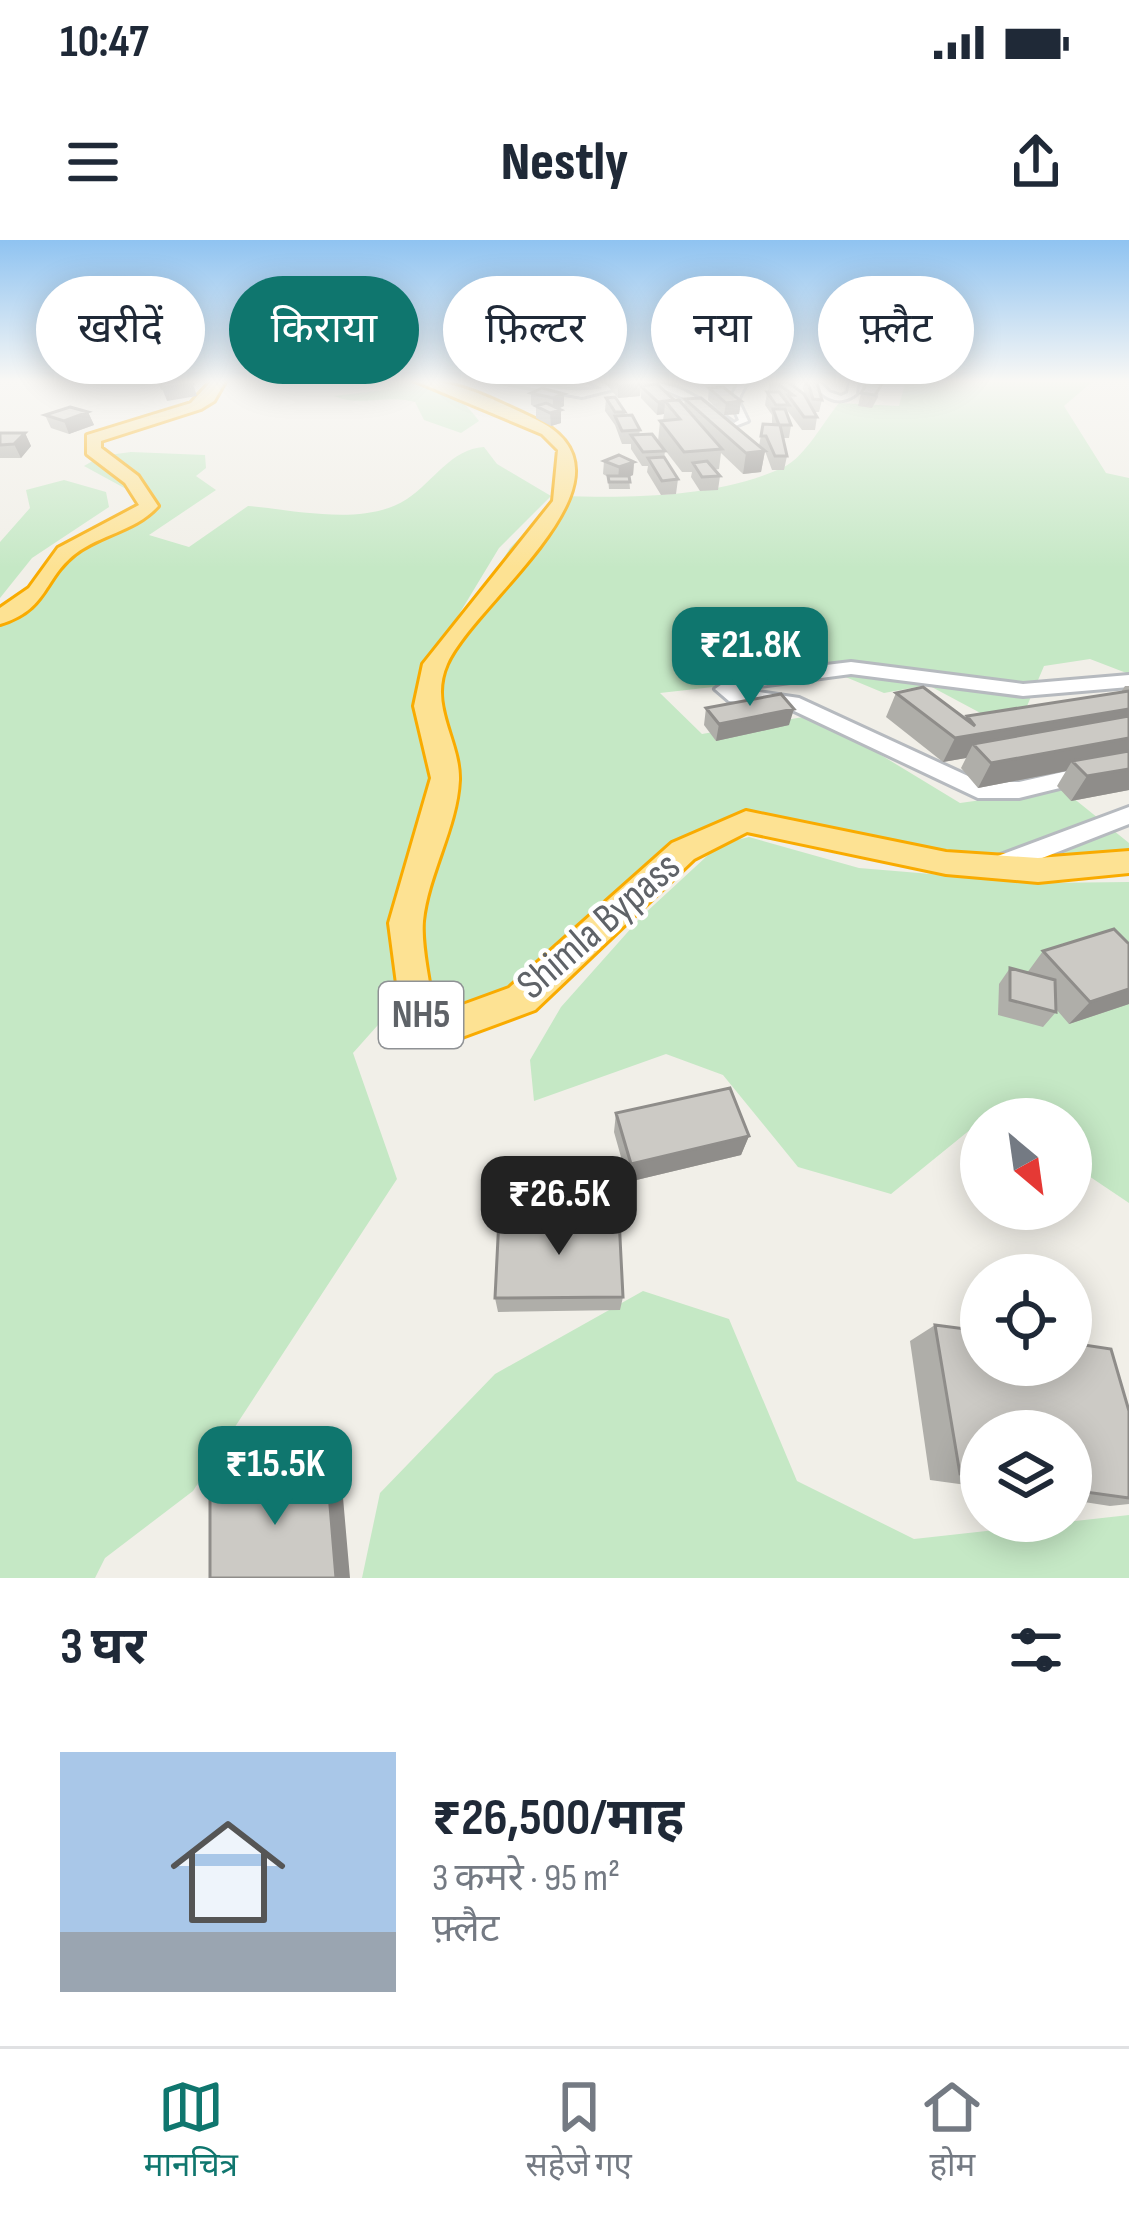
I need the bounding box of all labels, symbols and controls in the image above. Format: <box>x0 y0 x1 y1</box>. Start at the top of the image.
text: 10:47 <box>60 15 149 70</box>
icon: menu <box>60 129 126 195</box>
icon: share <box>1003 129 1069 195</box>
text: Nestly <box>501 130 628 195</box>
chip: खरीदें <box>36 276 205 384</box>
chip: किराया <box>229 276 419 384</box>
chip: फ़िल्टर <box>443 276 627 384</box>
chip: नया <box>651 276 794 384</box>
chip: फ़्लैट <box>818 276 974 384</box>
pin: ₹21.8K <box>652 607 848 709</box>
text: ₹21.8K <box>699 622 801 669</box>
street label: Shimla Bypass <box>507 841 691 1011</box>
road number: NH5 <box>379 982 463 1048</box>
north arrow <box>960 1098 1092 1230</box>
map controls <box>960 1098 1092 1542</box>
pin: ₹26.5K <box>461 1156 657 1258</box>
text: ₹26.5K <box>508 1171 610 1218</box>
button: locate <box>960 1254 1092 1386</box>
button: layers <box>960 1410 1092 1542</box>
pin: ₹15.5K <box>177 1426 373 1528</box>
text: ₹15.5K <box>225 1441 325 1488</box>
text: 3 घर <box>60 1617 146 1678</box>
icon: filters <box>1003 1617 1069 1683</box>
text: ₹26,500/माह <box>432 1788 684 1849</box>
icon: home <box>156 1800 300 1944</box>
text: 3 कमरे · 95 m² <box>432 1855 620 1902</box>
text: फ़्लैट <box>432 1906 499 1953</box>
tab: मानचित्र <box>144 2074 238 2189</box>
tab: सहेजे गए <box>525 2074 632 2189</box>
tab: होम <box>919 2074 985 2189</box>

